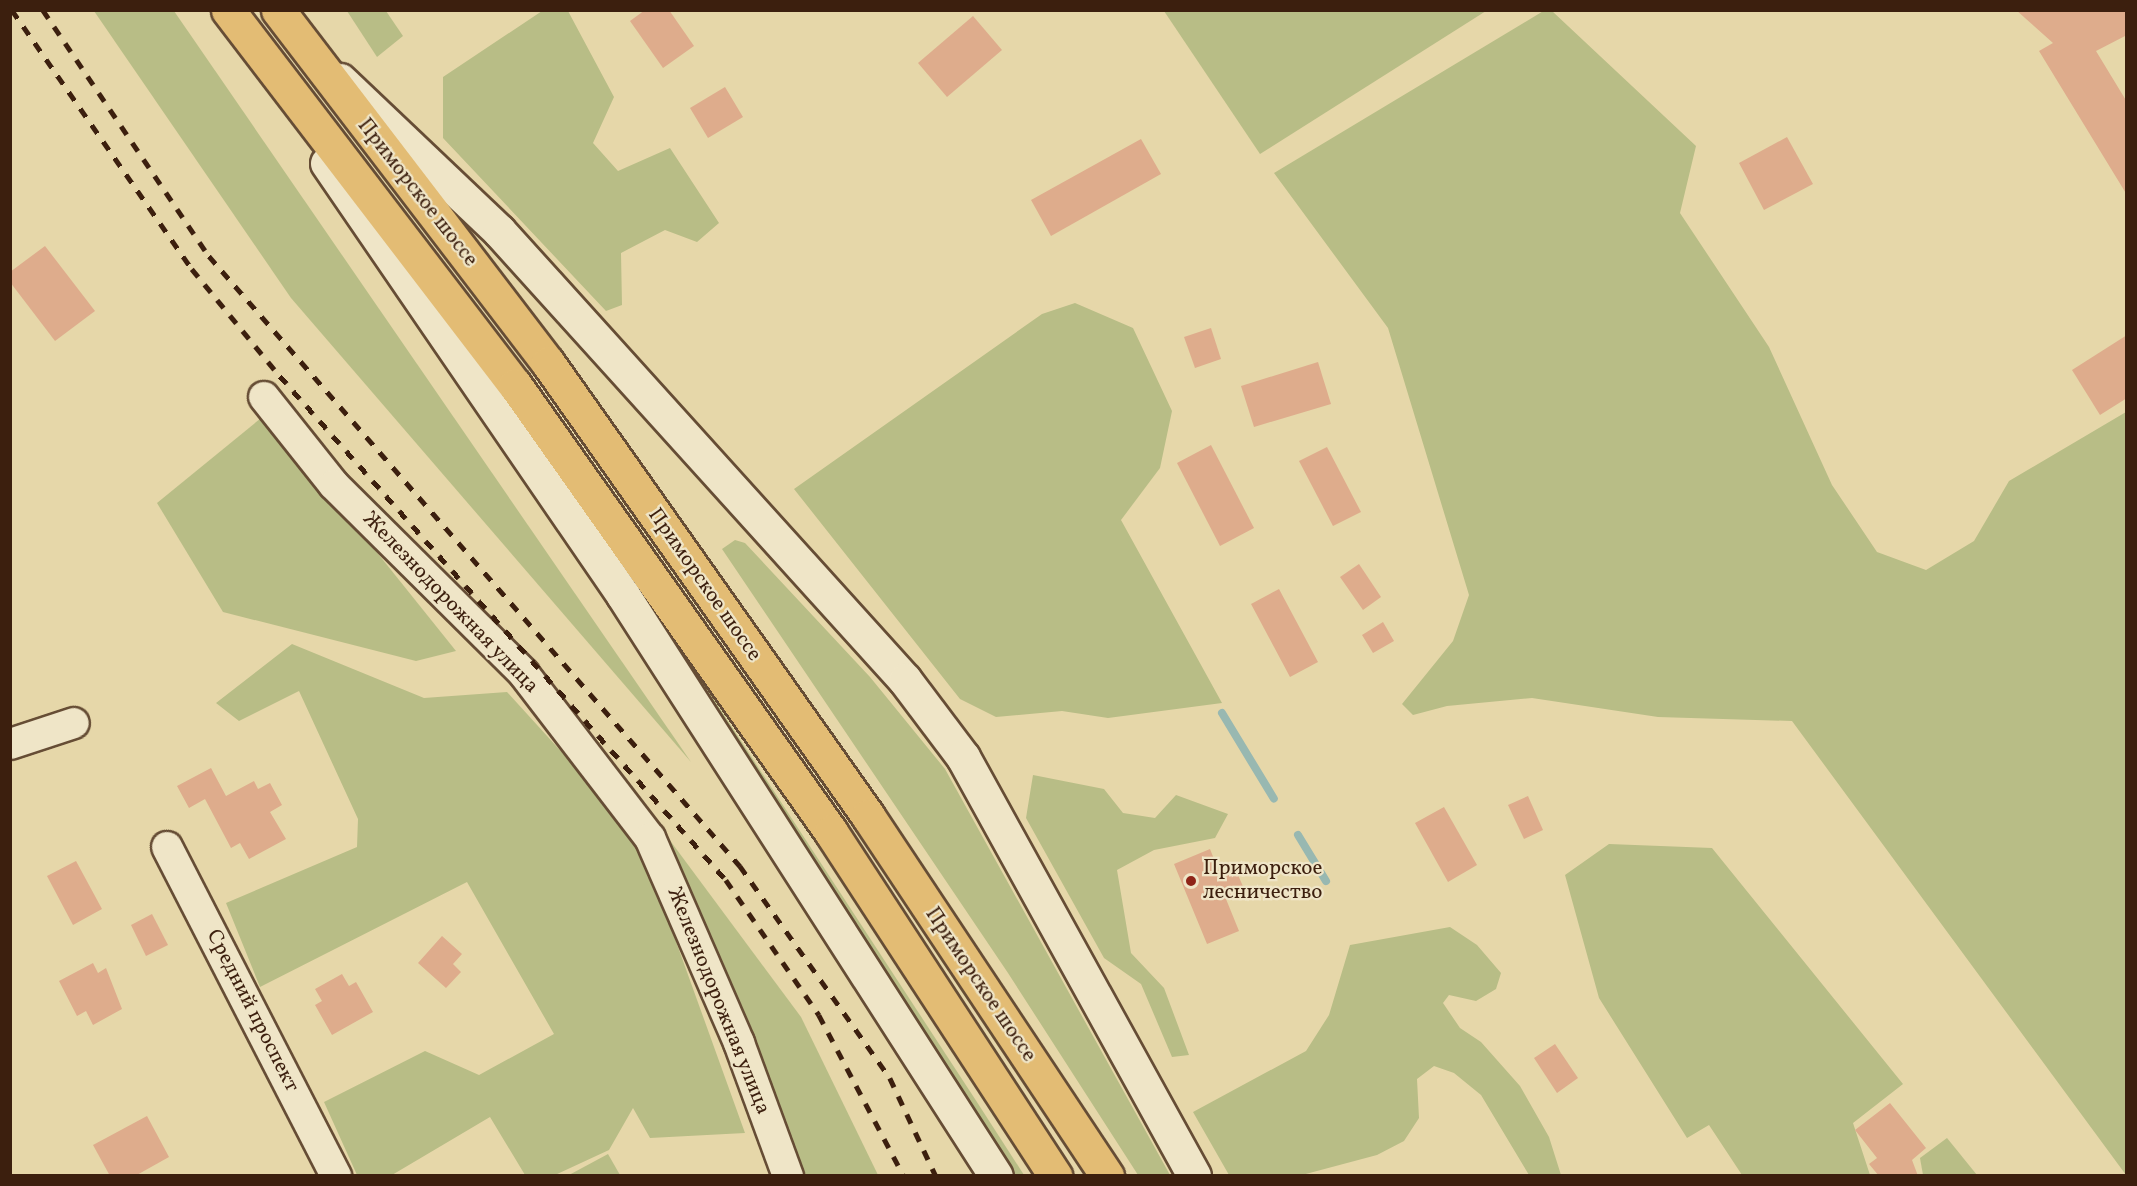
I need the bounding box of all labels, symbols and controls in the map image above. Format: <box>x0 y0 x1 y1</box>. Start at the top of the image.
street label: Приморское шоссе <box>351 114 483 272</box>
street label: Приморское шоссе <box>642 504 766 666</box>
street label: Железнодорожная улица <box>356 507 544 699</box>
place label: Приморское лесничество <box>1203 856 1322 906</box>
marker: Приморское лесничество <box>1184 874 1198 888</box>
street label: Железнодорожная улица <box>661 883 775 1119</box>
street label: Приморское шоссе <box>919 903 1041 1067</box>
street label: Средний проспект <box>200 926 304 1096</box>

